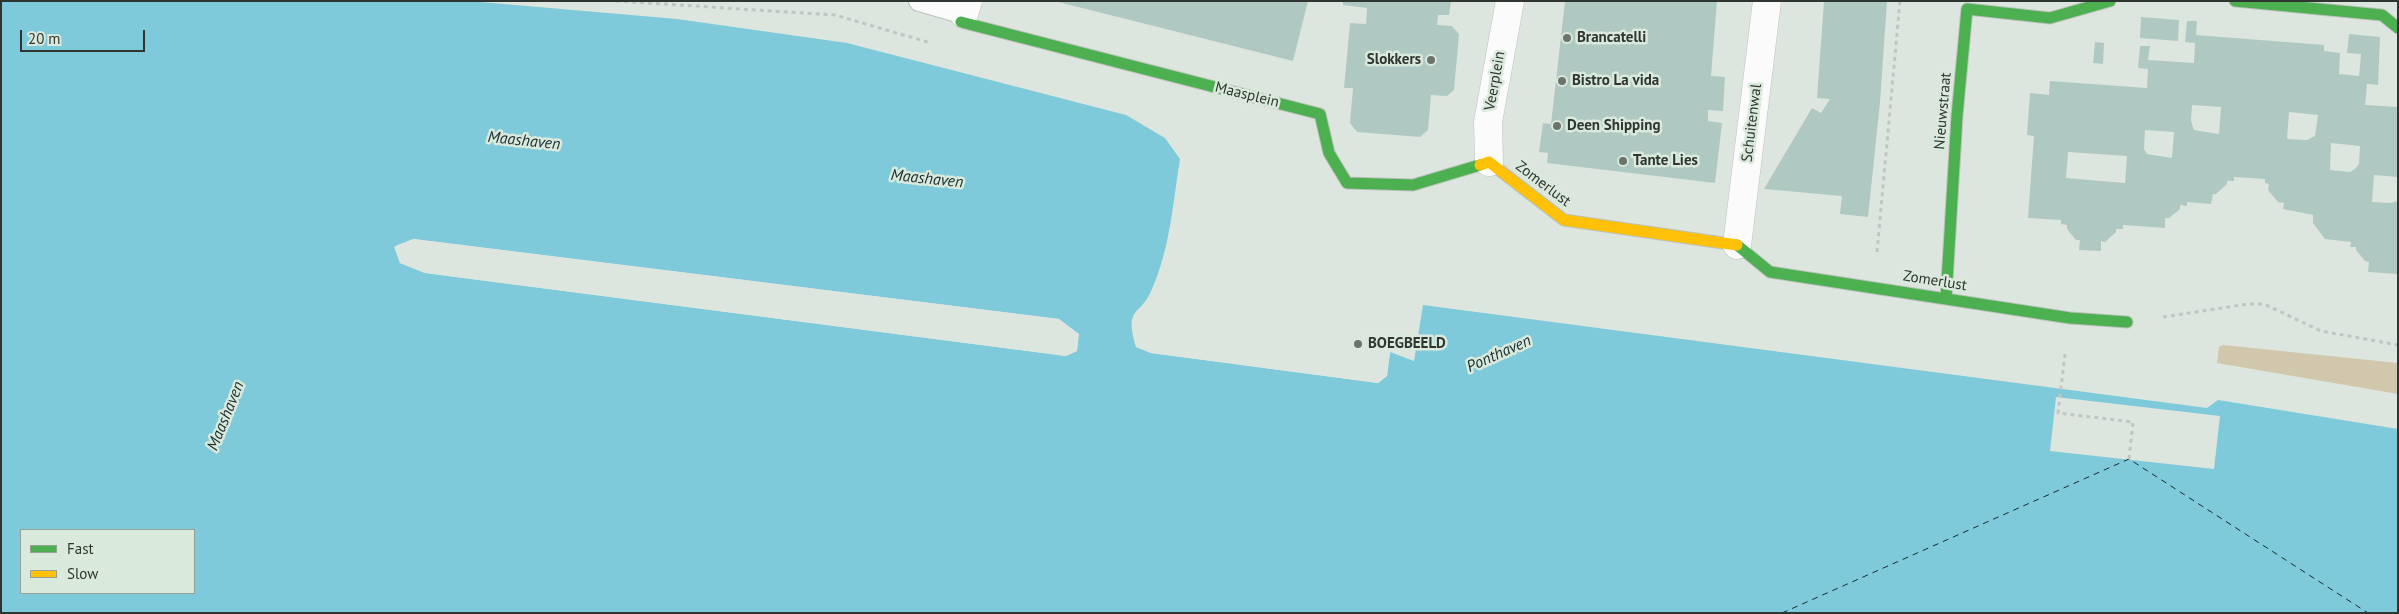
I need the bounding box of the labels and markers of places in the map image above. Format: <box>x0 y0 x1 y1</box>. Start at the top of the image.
place label: Brancatelli <box>1577 29 1646 47</box>
marker: Brancatelli <box>1561 32 1573 44</box>
place label: Slokkers <box>1367 51 1421 69</box>
marker: Slokkers <box>1425 54 1437 66</box>
place label: Bistro La vida <box>1572 72 1659 90</box>
marker: Bistro La vida <box>1556 75 1568 87</box>
place label: Deen Shipping <box>1567 117 1660 135</box>
marker: Deen Shipping <box>1551 120 1563 132</box>
place label: Tante Lies <box>1633 152 1698 170</box>
marker: Tante Lies <box>1617 155 1629 167</box>
place label: BOEGBEELD <box>1368 335 1446 353</box>
marker: BOEGBEELD <box>1352 338 1364 350</box>

